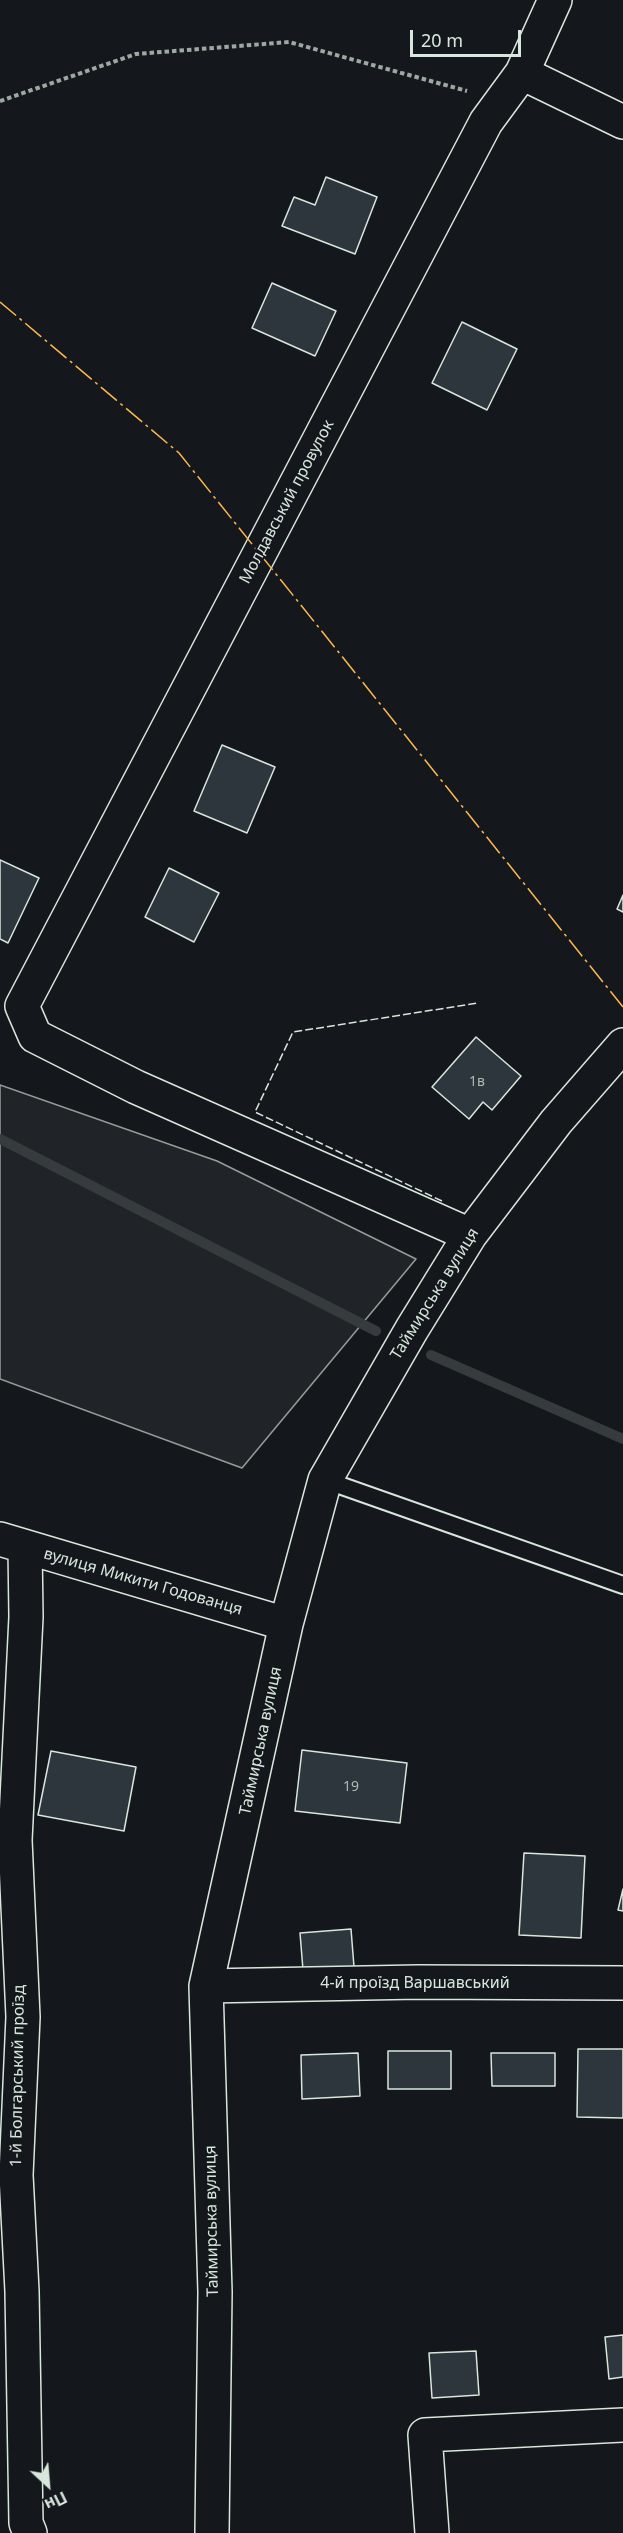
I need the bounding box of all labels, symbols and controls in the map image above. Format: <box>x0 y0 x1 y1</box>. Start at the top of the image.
scale bar <box>413 18 524 56</box>
text: 20 m <box>421 28 463 52</box>
street label: Молдавський провулок <box>236 417 338 587</box>
house number: 1в <box>469 1074 485 1090</box>
street label: Таймирська вулиця <box>387 1225 483 1363</box>
street label: вулиця Микити Годованця <box>41 1544 245 1620</box>
street label: Таймирська вулиця <box>236 1665 286 1817</box>
house number: 19 <box>343 1779 359 1795</box>
street label: 4-й проїзд Варшавський <box>320 1973 510 1993</box>
street label: 1-й Болгарський проїзд <box>7 1985 29 2167</box>
street label: Таймирська вулиця <box>201 2145 223 2297</box>
north arrow <box>18 2455 78 2515</box>
text: Пн <box>41 2486 71 2516</box>

